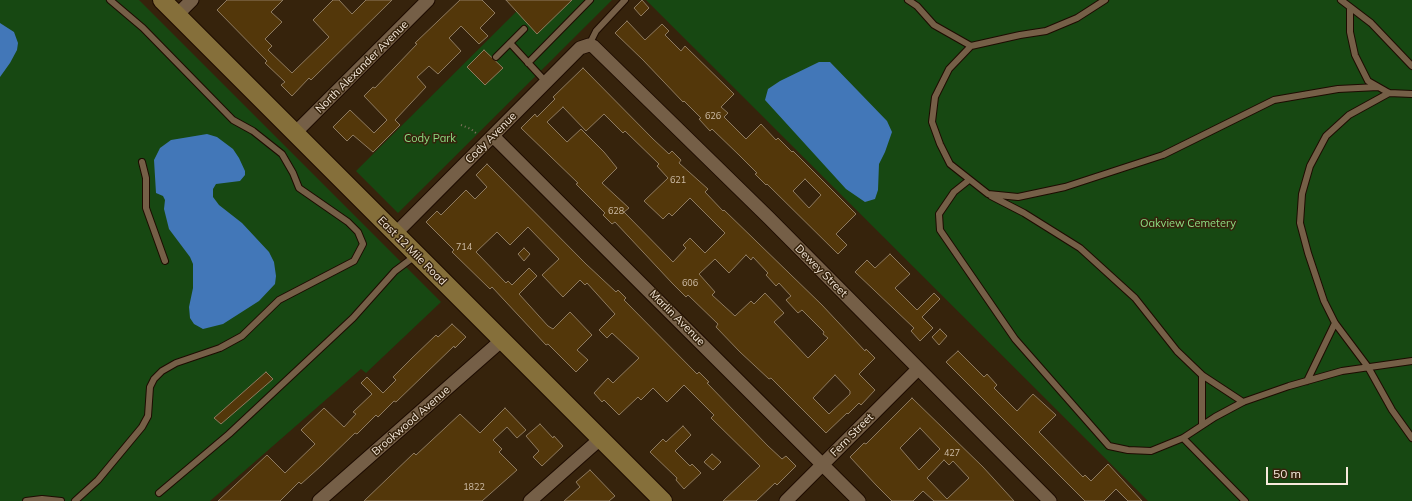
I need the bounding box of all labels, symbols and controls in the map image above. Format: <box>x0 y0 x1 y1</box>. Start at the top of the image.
street label: North Alexander Avenue <box>313 18 411 116</box>
street label: Cody Avenue <box>463 110 519 166</box>
house number: 626 <box>705 111 721 121</box>
park label: Cody Park <box>404 132 456 146</box>
house number: 621 <box>670 175 686 185</box>
house number: 628 <box>608 206 624 216</box>
street label: East 12 Mile Road <box>375 214 449 288</box>
park label: Oakview Cemetery <box>1140 217 1236 231</box>
house number: 714 <box>456 242 472 252</box>
street label: Dewey Street <box>792 242 850 300</box>
house number: 606 <box>682 278 698 288</box>
street label: Marlin Avenue <box>647 288 707 348</box>
street label: Brookwood Avenue <box>369 383 453 459</box>
street label: Fern Street <box>828 411 876 459</box>
house number: 427 <box>944 448 960 458</box>
scale bar <box>1268 459 1350 485</box>
text: 50 m <box>1273 466 1301 481</box>
house number: 1822 <box>463 482 485 492</box>

